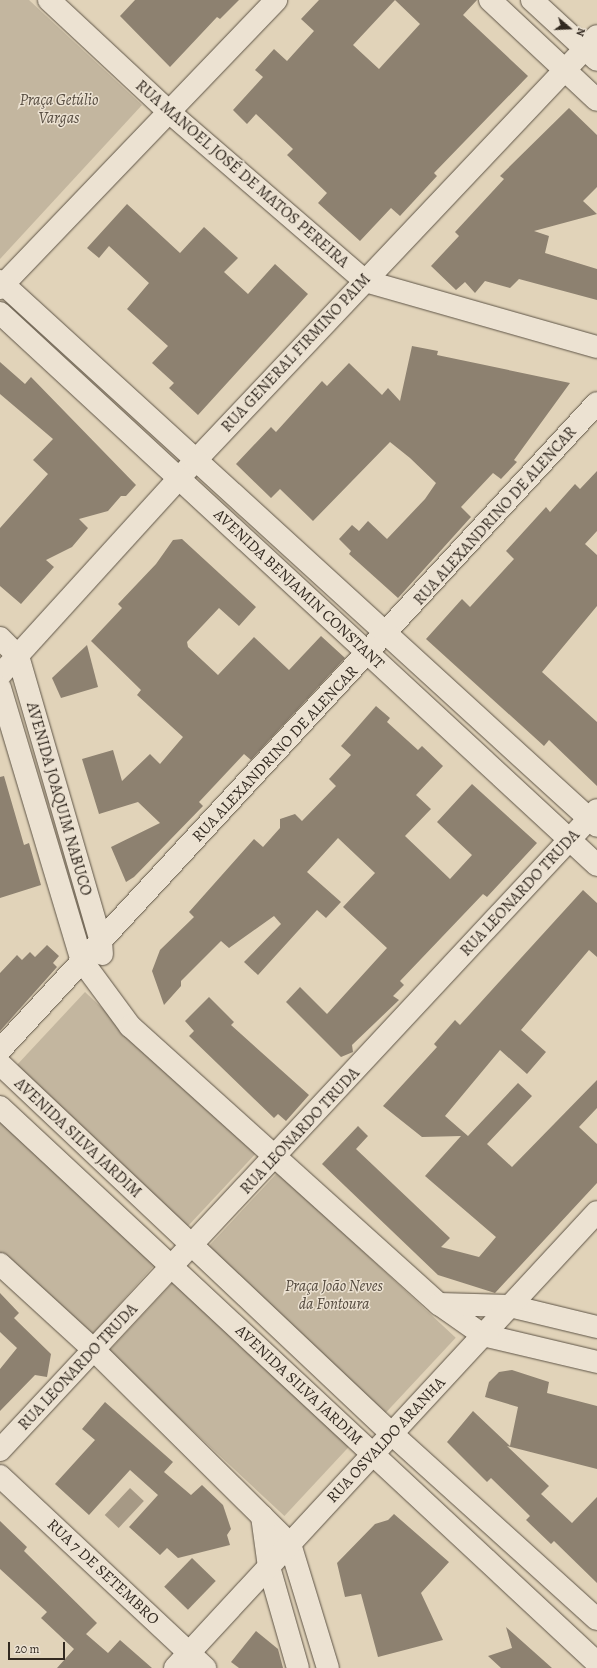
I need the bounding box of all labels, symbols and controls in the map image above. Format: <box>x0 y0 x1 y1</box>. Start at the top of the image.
north arrow <box>549 8 589 48</box>
text: N <box>572 26 589 38</box>
street label: RUA MANOEL JOSÉ DE MATOS PEREIRA <box>131 76 353 272</box>
park label: Praça Getúlio Vargas <box>19 90 99 128</box>
street label: RUA GENERAL FIRMINO PAIM <box>217 270 375 436</box>
street label: RUA ALEXANDRINO DE ALENCAR <box>410 423 580 609</box>
street label: AVENIDA BENJAMIN CONSTANT <box>210 505 388 673</box>
street label: RUA ALEXANDRINO DE ALENCAR <box>188 662 362 846</box>
street label: AVENIDA JOAQUIM NABUCO <box>22 700 96 898</box>
street label: RUA LEONARDO TRUDA <box>456 826 584 960</box>
street label: RUA LEONARDO TRUDA <box>236 1064 364 1198</box>
street label: AVENIDA SILVA JARDIM <box>10 1074 146 1202</box>
park label: Praça João Neves da Fontoura <box>285 1276 383 1314</box>
street label: RUA LEONARDO TRUDA <box>14 1300 142 1434</box>
street label: AVENIDA SILVA JARDIM <box>231 1321 367 1449</box>
street label: RUA OSVALDO ARANHA <box>323 1373 449 1507</box>
street label: RUA 7 DE SETEMBRO <box>43 1515 163 1629</box>
scale bar <box>10 1634 67 1660</box>
text: 20 m <box>15 1641 39 1657</box>

